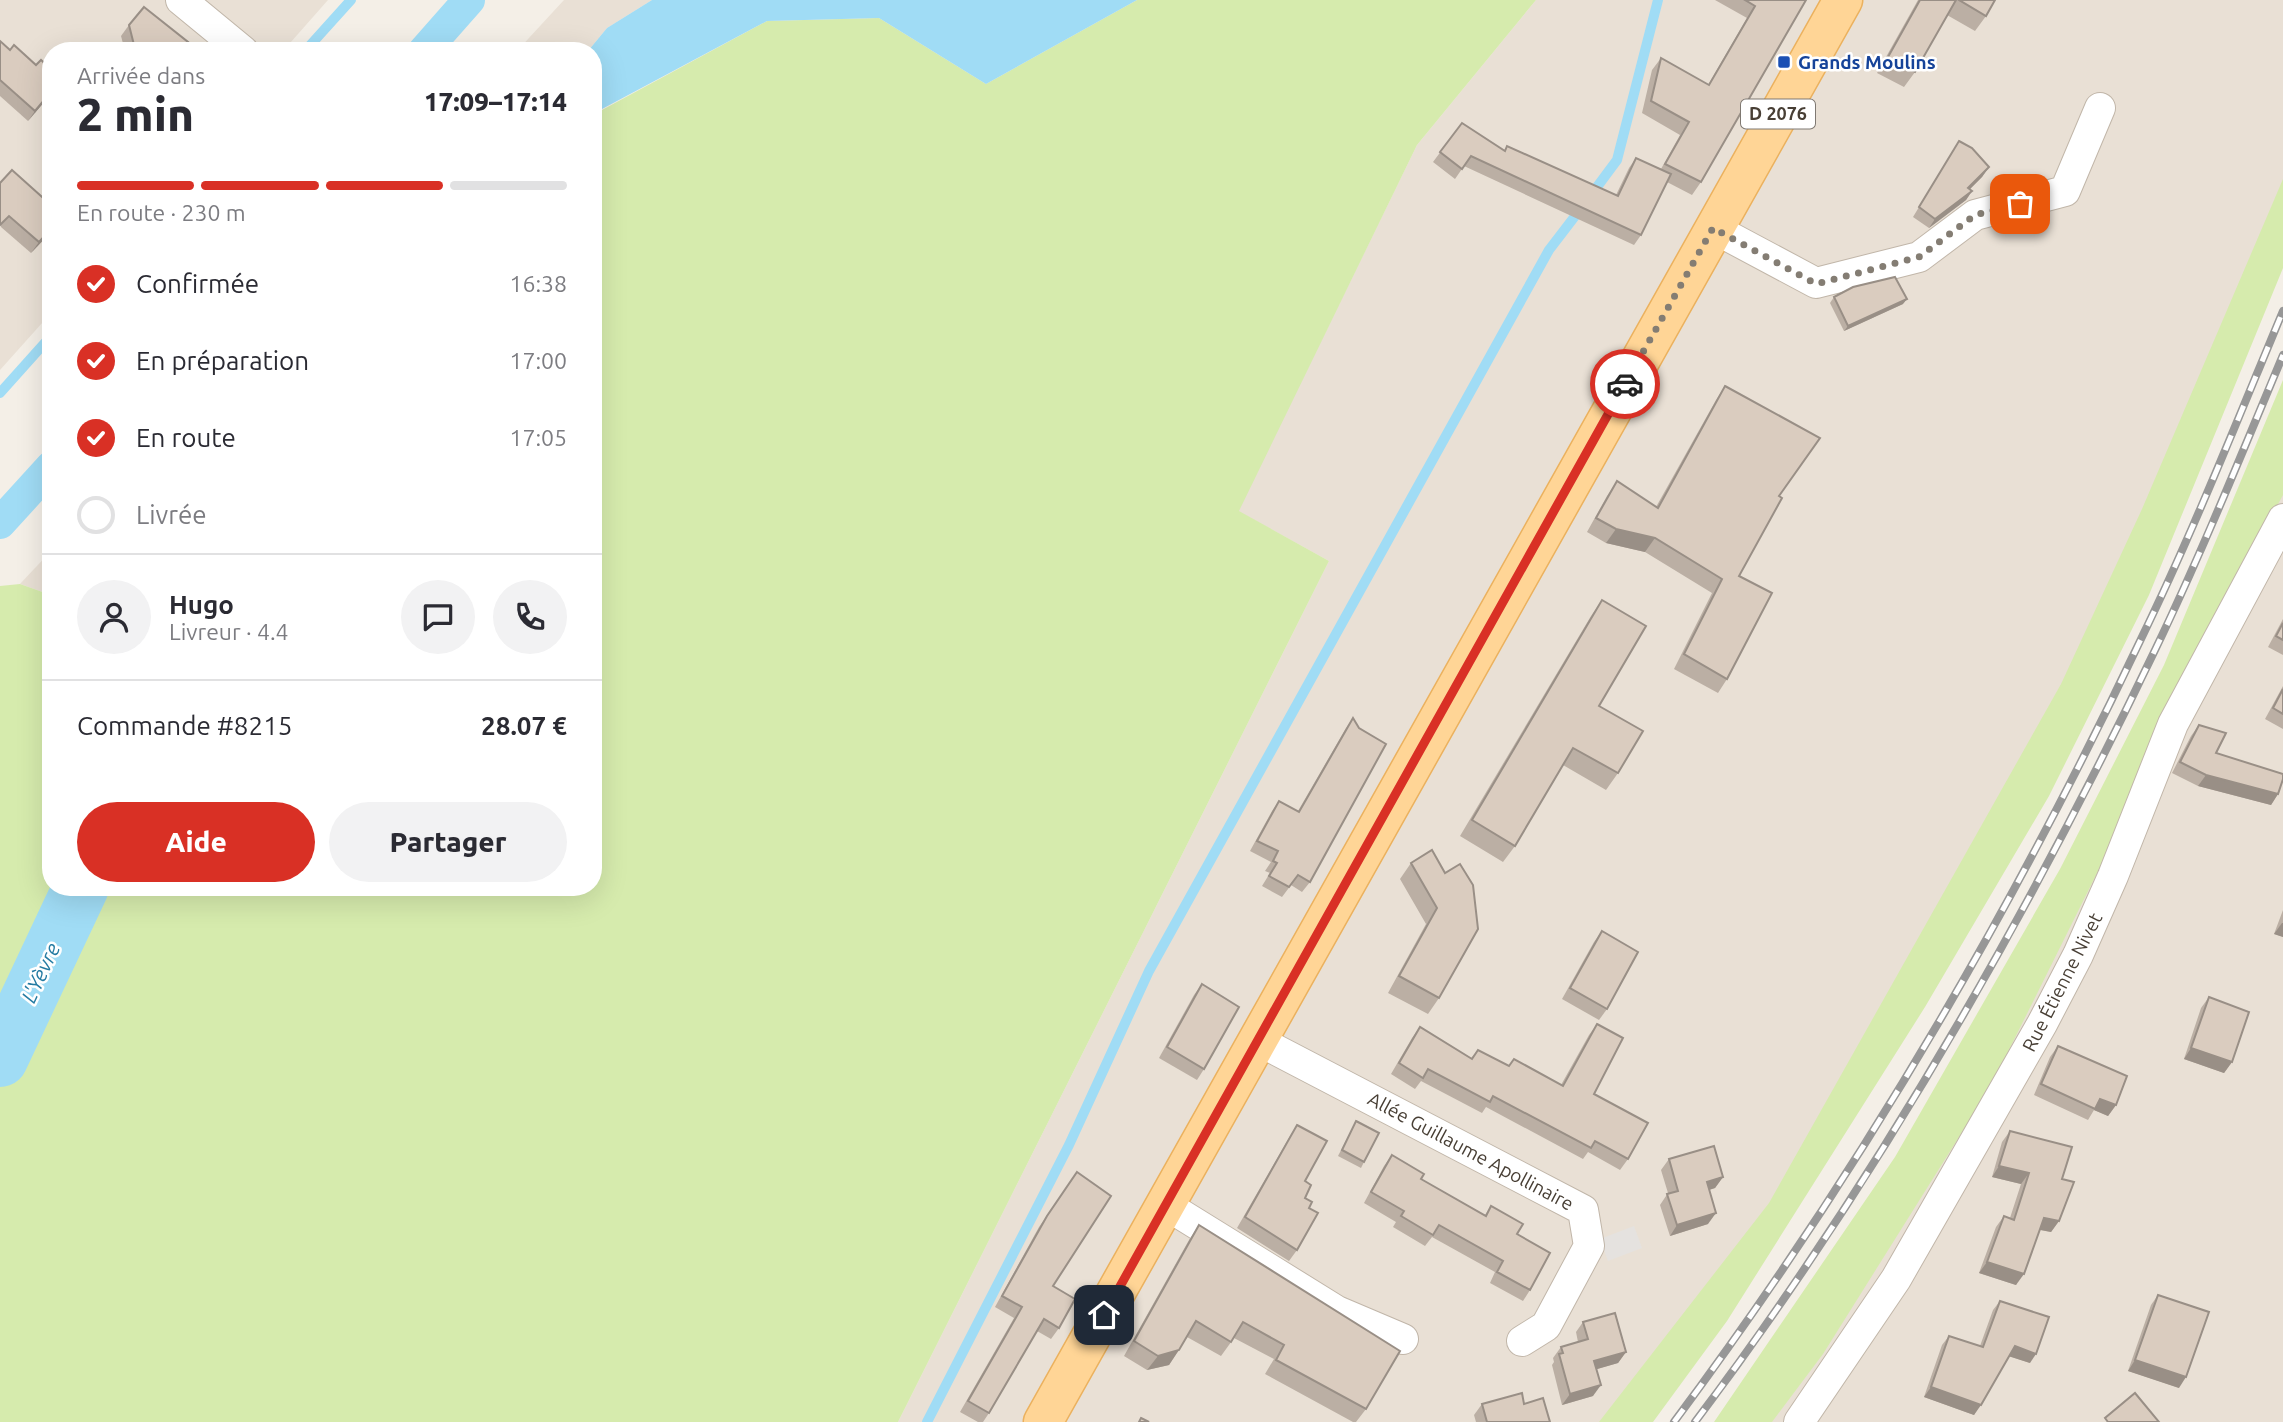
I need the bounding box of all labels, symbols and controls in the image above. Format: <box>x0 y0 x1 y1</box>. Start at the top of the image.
place label: Grands Moulins <box>1798 51 1936 73</box>
marker: Grands Moulins <box>1776 54 1792 70</box>
text: Arrivée dans <box>77 63 205 88</box>
text: 17:09–17:14 <box>424 87 567 116</box>
text: 2 min <box>77 88 194 140</box>
road number: D 2076 <box>1741 100 1815 128</box>
pin <box>1990 174 2050 234</box>
icon: bag <box>2001 185 2039 223</box>
text: En route · 230 m <box>77 200 246 225</box>
icon: check <box>77 265 115 303</box>
text: Confirmée <box>136 269 259 298</box>
text: 16:38 <box>509 271 567 296</box>
icon: check <box>77 342 115 380</box>
text: En préparation <box>136 346 309 375</box>
text: 17:00 <box>509 348 567 373</box>
courier <box>1590 349 1660 419</box>
icon: car <box>1606 365 1644 403</box>
icon: check <box>77 419 115 457</box>
text: En route <box>136 423 236 452</box>
text: 17:05 <box>509 425 567 450</box>
text: Livrée <box>136 500 207 529</box>
button: person <box>77 580 151 654</box>
button: chat <box>401 580 475 654</box>
button: phone <box>493 580 567 654</box>
text: Hugo <box>169 590 234 619</box>
text: Livreur · 4.4 <box>169 619 289 644</box>
text: Commande #8215 <box>77 711 293 740</box>
text: 28.07 € <box>481 711 567 740</box>
button: Aide <box>77 802 315 882</box>
button: Partager <box>329 802 567 882</box>
street label: Rue Étienne Nivet <box>2018 909 2107 1055</box>
water label: L'Yèvre <box>16 939 64 1006</box>
street label: Allée Guillaume Apollinaire <box>1364 1087 1578 1215</box>
pin <box>1074 1285 1134 1345</box>
icon: home <box>1085 1296 1123 1334</box>

